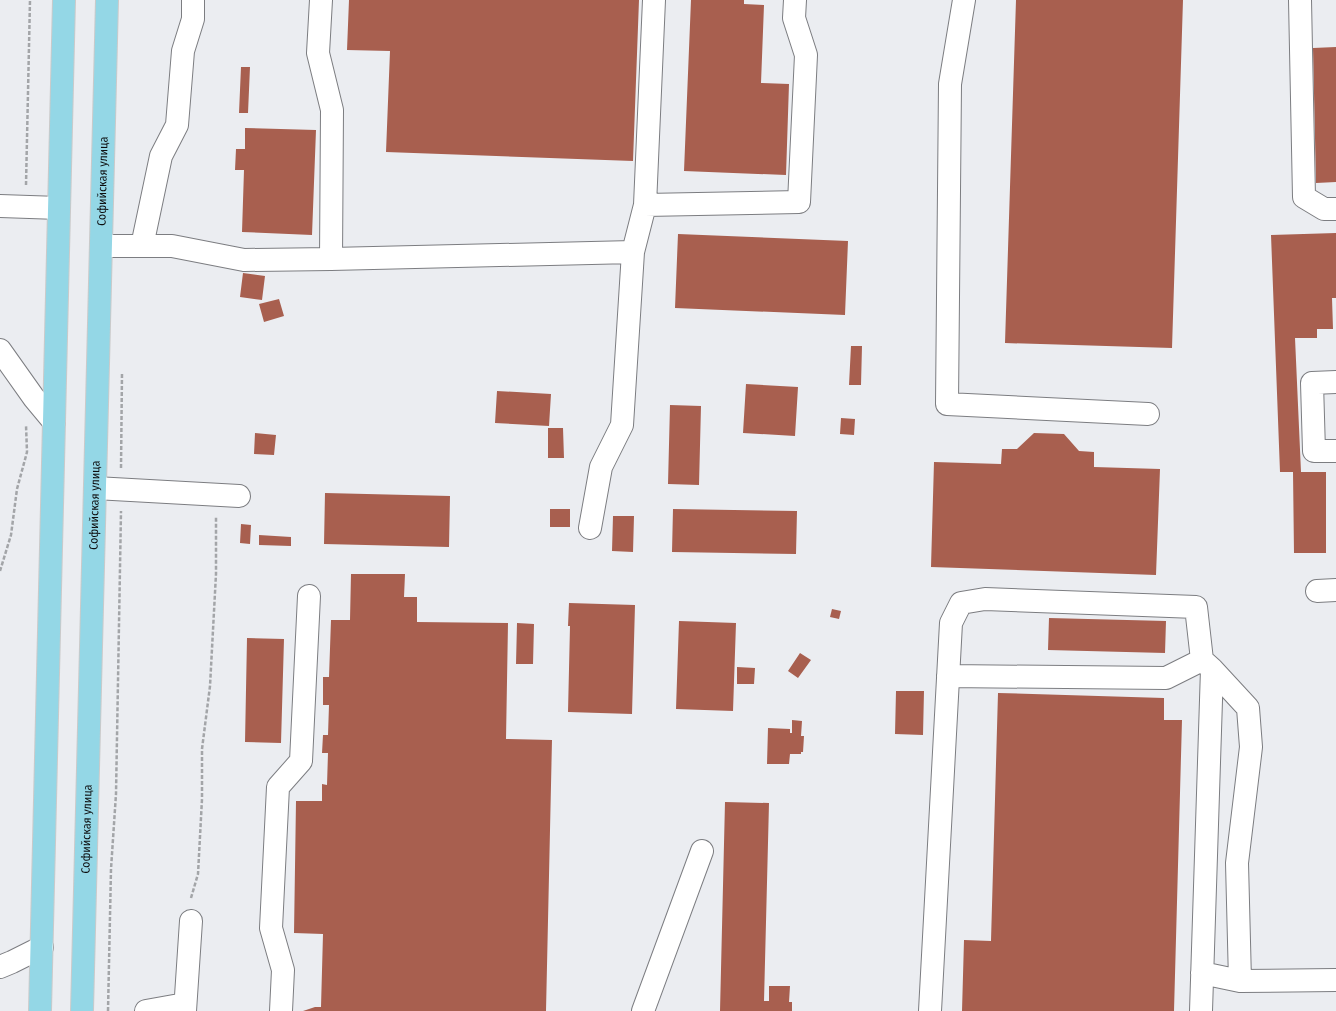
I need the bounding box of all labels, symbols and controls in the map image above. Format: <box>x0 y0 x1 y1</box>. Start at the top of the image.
street label: Софийская улица <box>94 136 111 226</box>
street label: Софийская улица <box>86 460 103 550</box>
street label: Софийская улица <box>78 784 95 874</box>

